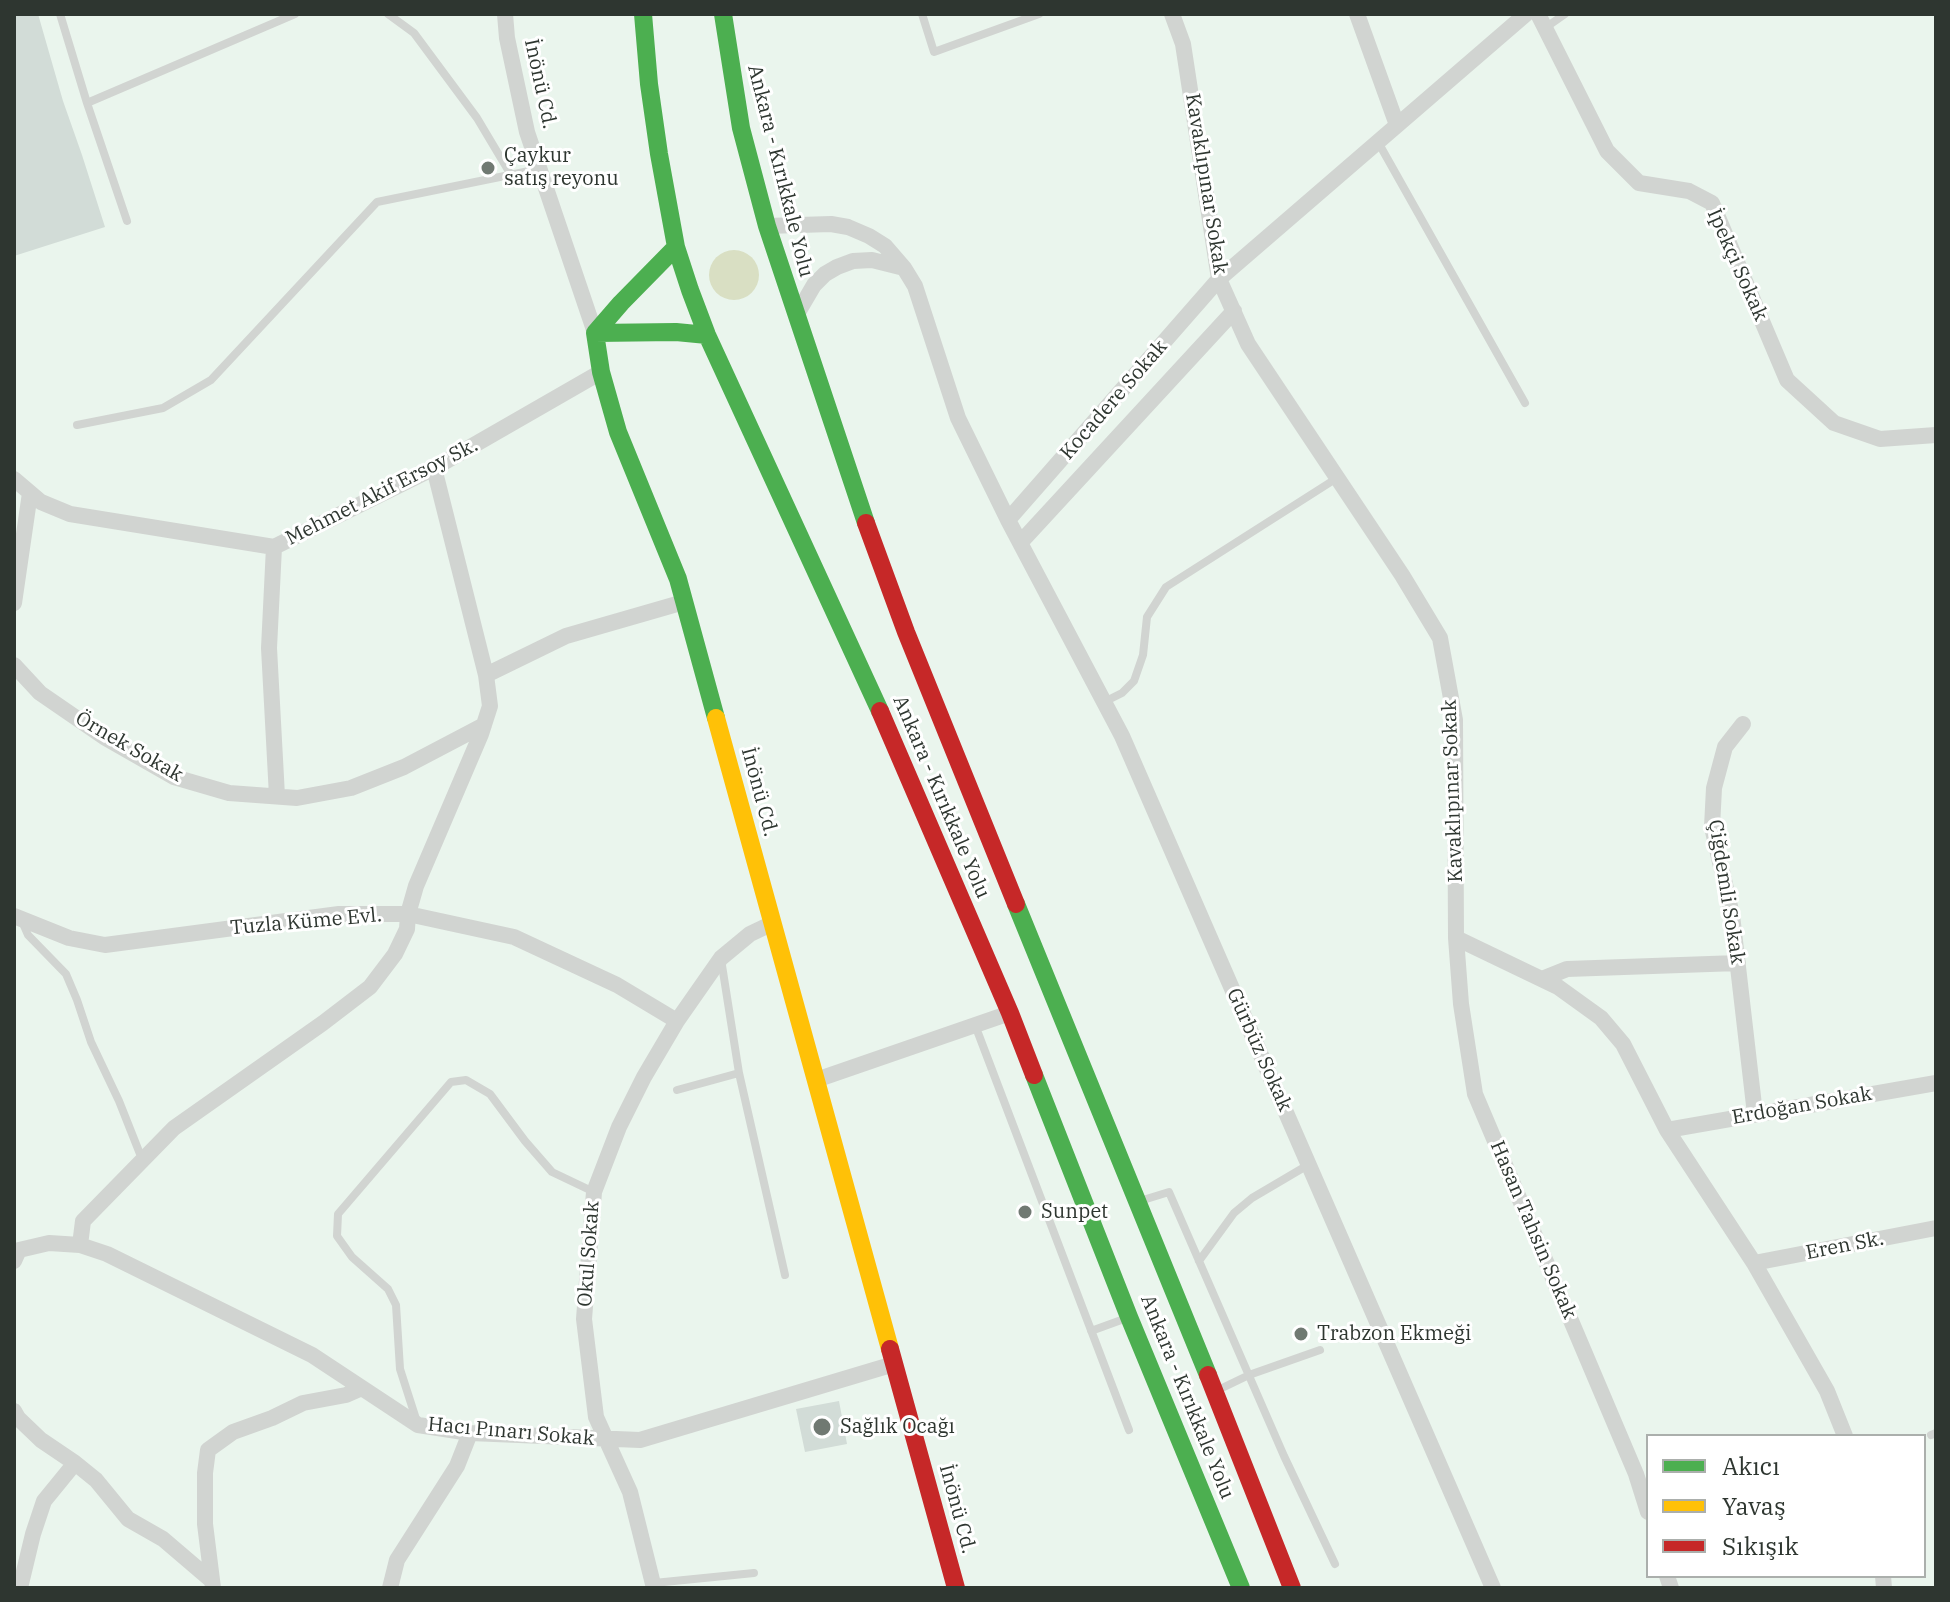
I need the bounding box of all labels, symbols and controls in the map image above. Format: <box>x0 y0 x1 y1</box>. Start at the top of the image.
street label: İnönü Cd. <box>519 37 561 131</box>
street label: Ankara - Kırıkkale Yolu <box>742 62 818 280</box>
street label: Kavaklıpınar Sokak <box>1180 92 1232 276</box>
place label: Çaykur satış reyonu <box>504 144 619 191</box>
marker: Çaykur satış reyonu <box>479 159 497 177</box>
street label: İpekçi Sokak <box>1702 205 1772 325</box>
street label: Kocadere Sokak <box>1056 335 1172 465</box>
street label: Mehmet Akif Ersoy Sk. <box>282 433 482 551</box>
street label: Ankara - Kırıkkale Yolu <box>887 692 995 902</box>
street label: Kavaklıpınar Sokak <box>1438 699 1468 883</box>
street label: Örnek Sokak <box>71 707 187 787</box>
street label: İnönü Cd. <box>736 745 782 839</box>
street label: Çiğdemli Sokak <box>1703 818 1749 966</box>
street label: Tuzla Küme Evl. <box>229 903 383 941</box>
street label: Gürbüz Sokak <box>1221 985 1297 1115</box>
street label: Erdoğan Sokak <box>1730 1082 1874 1130</box>
street label: Hasan Tahsin Sokak <box>1485 1137 1581 1323</box>
street label: Okul Sokak <box>573 1200 605 1308</box>
place label: Sunpet <box>1041 1200 1108 1224</box>
marker: Sunpet <box>1016 1203 1034 1221</box>
street label: Eren Sk. <box>1804 1227 1886 1265</box>
street label: Ankara - Kırıkkale Yolu <box>1135 1291 1239 1503</box>
place label: Trabzon Ekmeği <box>1317 1322 1471 1346</box>
marker: Trabzon Ekmeği <box>1292 1325 1310 1343</box>
street label: Hacı Pınarı Sokak <box>427 1413 595 1451</box>
place label: Sağlık Ocağı <box>840 1415 955 1439</box>
marker: Sağlık Ocağı <box>811 1416 833 1438</box>
legend <box>1646 1434 1926 1578</box>
text: Akıcı <box>1722 1450 1780 1482</box>
street label: İnönü Cd. <box>934 1462 980 1556</box>
text: Yavaş <box>1722 1490 1786 1522</box>
text: Sıkışık <box>1722 1530 1799 1562</box>

